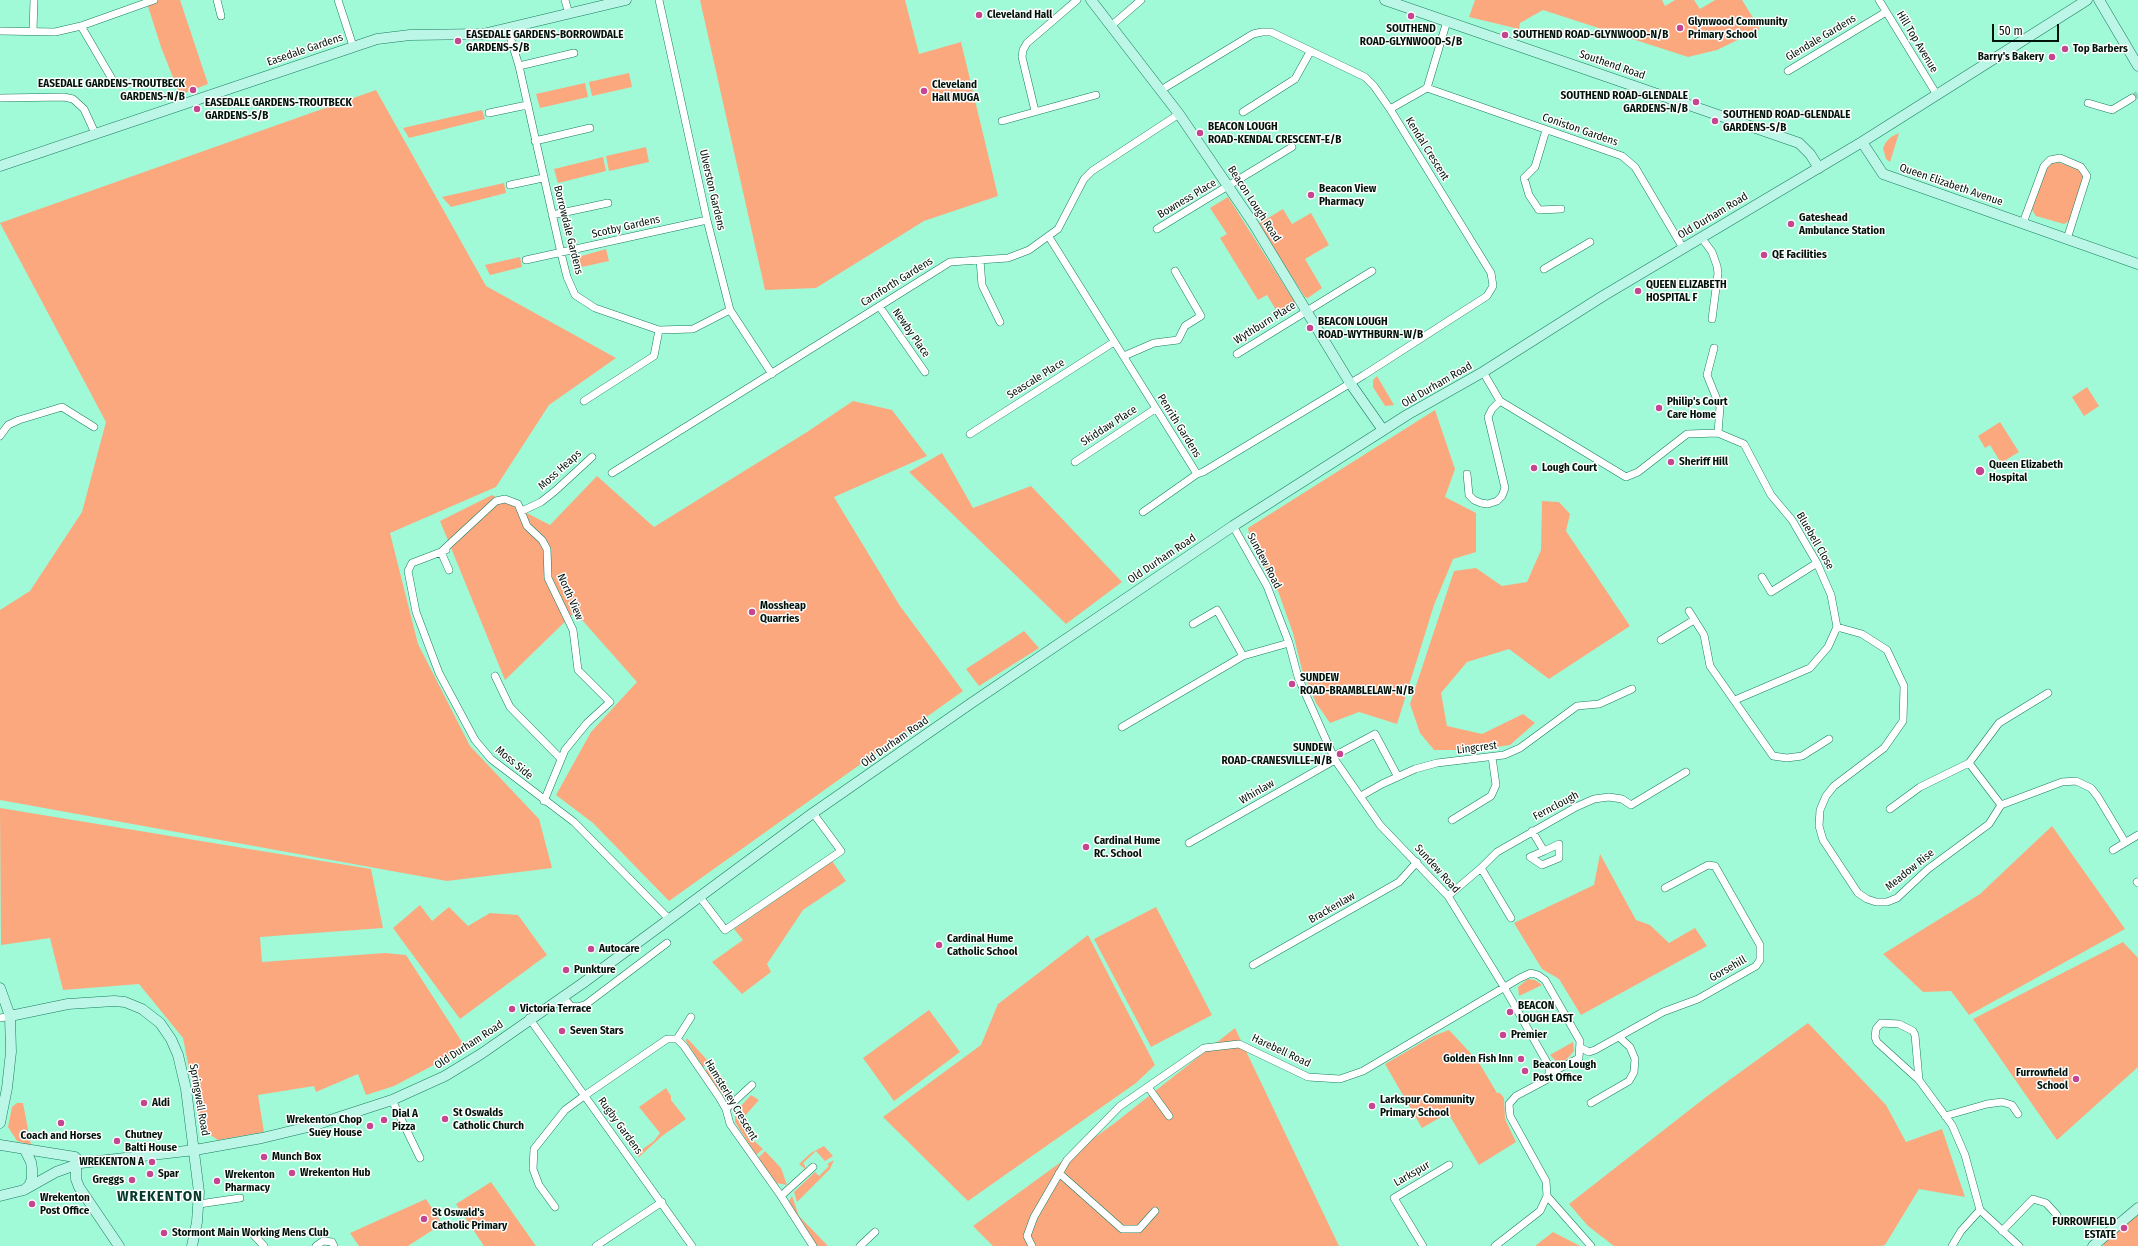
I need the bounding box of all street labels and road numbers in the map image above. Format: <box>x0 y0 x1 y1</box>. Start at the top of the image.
street label: Hill Top Avenue <box>1893 9 1941 75</box>
street label: Glendale Gardens <box>1784 12 1858 64</box>
street label: Easedale Gardens <box>265 31 345 69</box>
street label: Southend Road <box>1577 48 1647 82</box>
street label: Coniston Gardens <box>1540 111 1620 149</box>
street label: Kendal Crescent <box>1402 115 1452 183</box>
street label: Ulverston Gardens <box>696 148 728 232</box>
street label: Queen Elizabeth Avenue <box>1898 161 2004 209</box>
street label: Beacon Lough Road <box>1225 164 1283 244</box>
street label: Bowness Place <box>1155 176 1219 222</box>
street label: Borrowdale Gardens <box>551 184 585 276</box>
street label: Old Durham Road <box>1676 190 1750 242</box>
street label: Scotby Gardens <box>591 213 661 241</box>
street label: Carnforth Gardens <box>859 255 935 309</box>
street label: Wythburn Place <box>1232 299 1298 347</box>
street label: Newby Place <box>889 306 933 360</box>
street label: Seascale Place <box>1005 356 1067 402</box>
street label: Old Durham Road <box>1399 359 1475 411</box>
street label: Penrith Gardens <box>1154 392 1204 460</box>
street label: Skiddaw Place <box>1079 403 1139 449</box>
street label: Moss Heaps <box>536 447 584 493</box>
street label: Bluebell Close <box>1793 510 1837 572</box>
street label: Old Durham Road <box>1125 531 1199 587</box>
street label: Sundew Road <box>1244 531 1284 591</box>
street label: North View <box>554 572 586 622</box>
street label: Old Durham Road <box>859 714 931 770</box>
street label: Lingcrest <box>1456 739 1498 757</box>
street label: Moss Side <box>493 743 535 783</box>
street label: Whinlaw <box>1237 777 1277 807</box>
street label: Fernclough <box>1531 789 1581 823</box>
street label: Sundew Road <box>1412 842 1462 896</box>
street label: Meadow Rise <box>1883 846 1937 894</box>
street label: Brackenlaw <box>1307 889 1357 927</box>
street label: Gorsehill <box>1707 953 1749 985</box>
street label: Old Durham Road <box>432 1018 506 1072</box>
street label: Harebell Road <box>1249 1032 1313 1070</box>
street label: Hamsterley Crescent <box>702 1057 760 1143</box>
street label: Springwell Road <box>186 1063 212 1137</box>
street label: Rugby Gardens <box>595 1095 645 1157</box>
street label: Larkspur <box>1392 1158 1432 1190</box>

